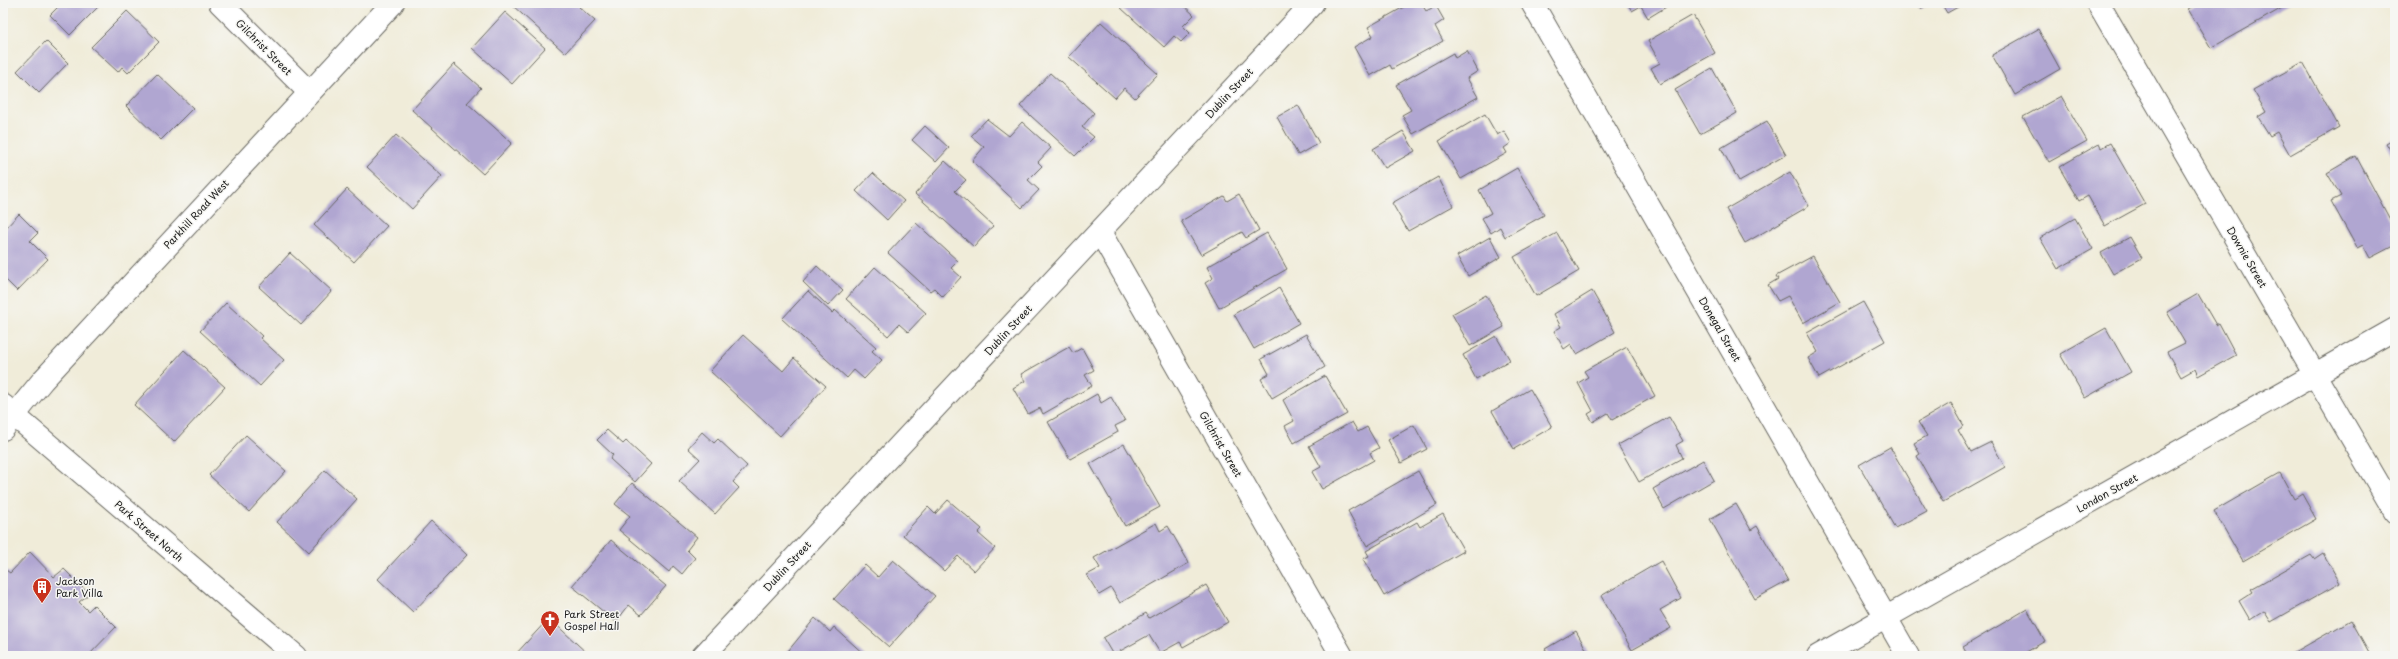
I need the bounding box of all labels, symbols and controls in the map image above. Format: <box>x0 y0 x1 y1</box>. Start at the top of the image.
street label: Gilchrist Street <box>233 15 296 78</box>
street label: Dublin Street <box>1201 64 1256 121</box>
street label: Parkhill Road West <box>160 176 232 252</box>
street label: Downie Street <box>2224 223 2271 290</box>
street label: Donegal Street <box>1696 293 1745 364</box>
street label: Dublin Street <box>980 301 1035 358</box>
street label: Gilchrist Street <box>1196 408 1246 480</box>
street label: London Street <box>2074 470 2140 516</box>
street label: Park Street North <box>112 497 187 565</box>
street label: Dublin Street <box>759 537 814 594</box>
place label: Jackson Park Villa <box>56 573 103 600</box>
building icon: Jackson Park Villa <box>31 576 53 604</box>
place label: Park Street Gospel Hall <box>564 606 620 633</box>
church icon: Park Street Gospel Hall <box>539 609 561 637</box>

